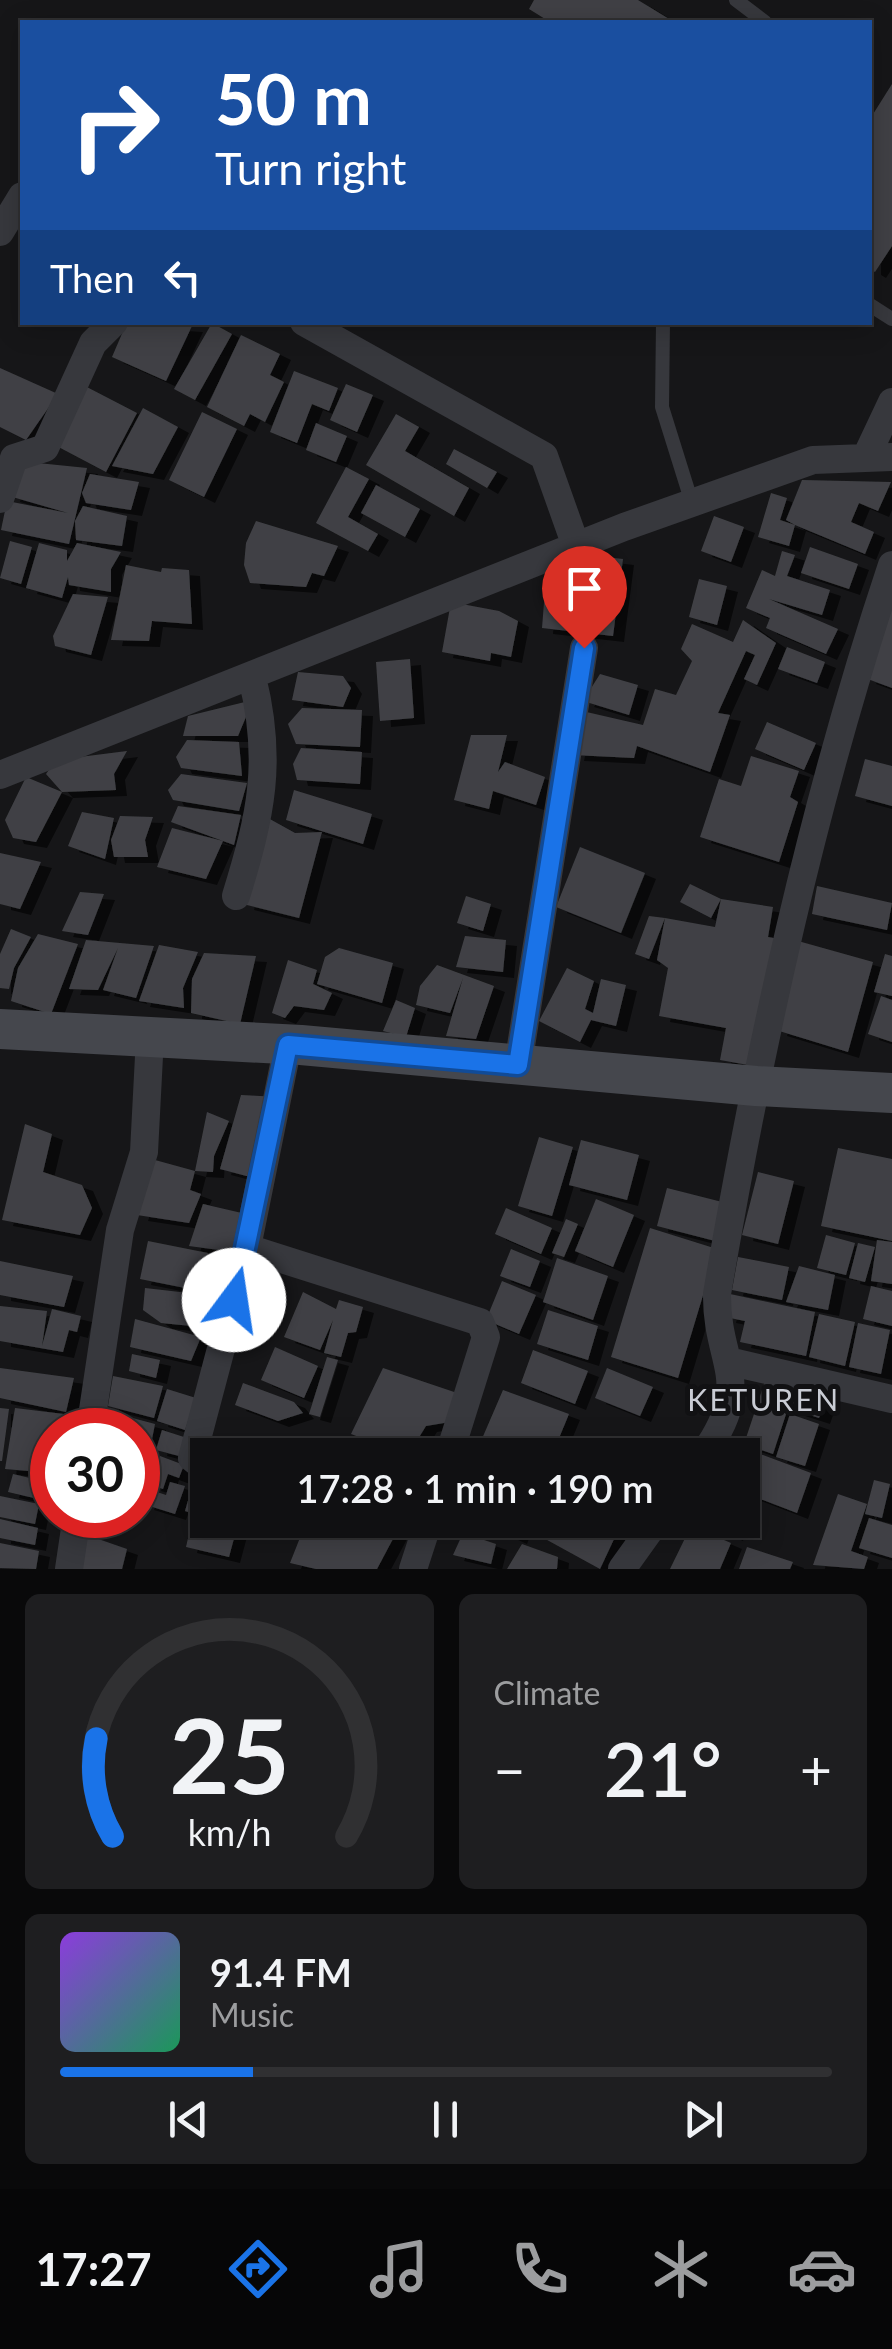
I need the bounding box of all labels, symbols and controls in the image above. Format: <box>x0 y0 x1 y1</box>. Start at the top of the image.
text: 50 m <box>215 56 372 140</box>
icon: right <box>50 60 180 190</box>
text: Turn right <box>215 141 406 195</box>
icon: left <box>155 250 210 305</box>
text: Then <box>50 255 135 301</box>
pin <box>542 546 627 649</box>
icon: arrive <box>557 561 612 616</box>
position arrow <box>182 1248 286 1352</box>
district label: KETUREN <box>687 1381 841 1417</box>
speed limit sign: 30 <box>30 1408 160 1538</box>
text: 17:28 · 1 min · 190 m <box>297 1465 653 1511</box>
text: Climate <box>494 1673 600 1712</box>
text: 25 <box>169 1691 290 1816</box>
text: 21° <box>604 1723 722 1813</box>
text: − <box>494 1736 525 1802</box>
text: + <box>800 1736 832 1802</box>
text: km/h <box>187 1811 271 1854</box>
text: 91.4 FM <box>210 1949 352 1995</box>
text: Music <box>210 1995 294 2034</box>
icon: previous <box>161 2092 216 2147</box>
icon: pause <box>418 2092 473 2147</box>
icon: next <box>676 2092 731 2147</box>
icon: directions <box>223 2234 293 2304</box>
icon: music <box>364 2234 434 2304</box>
icon: phone <box>505 2234 575 2304</box>
icon: climate <box>646 2234 716 2304</box>
icon: car <box>787 2234 857 2304</box>
text: 17:27 <box>36 2242 152 2296</box>

